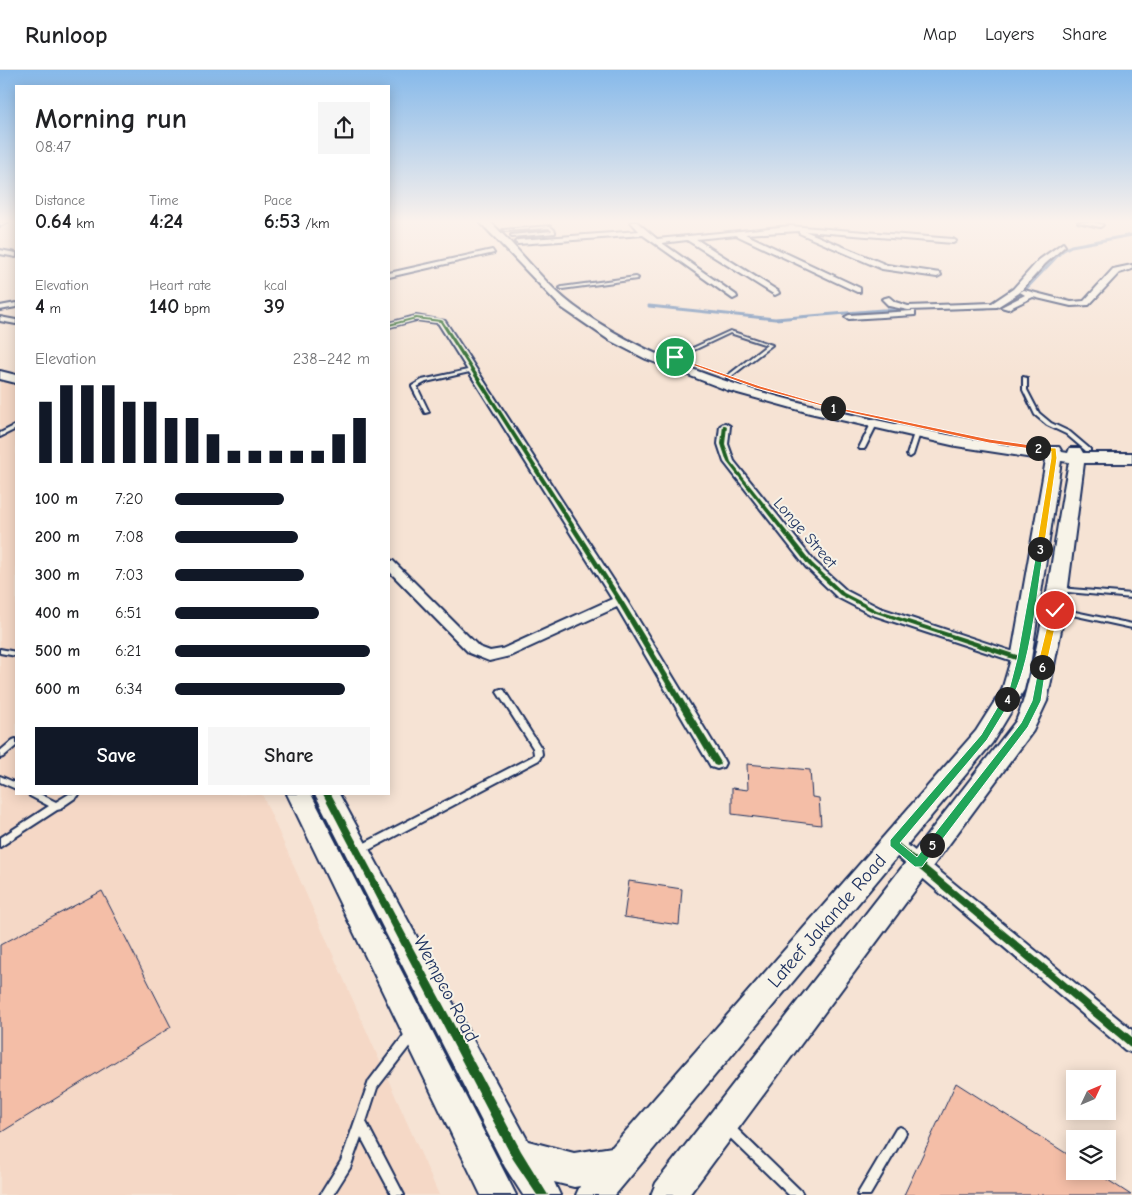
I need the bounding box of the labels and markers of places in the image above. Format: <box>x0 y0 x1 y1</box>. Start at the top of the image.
pin <box>654 336 696 378</box>
pin: 1 <box>820 396 846 420</box>
pin: 2 <box>1026 436 1050 460</box>
pin: 3 <box>1028 536 1052 562</box>
pin <box>1034 589 1076 631</box>
pin: 6 <box>1030 654 1054 680</box>
pin: 4 <box>994 686 1020 712</box>
pin: 5 <box>920 832 944 858</box>

